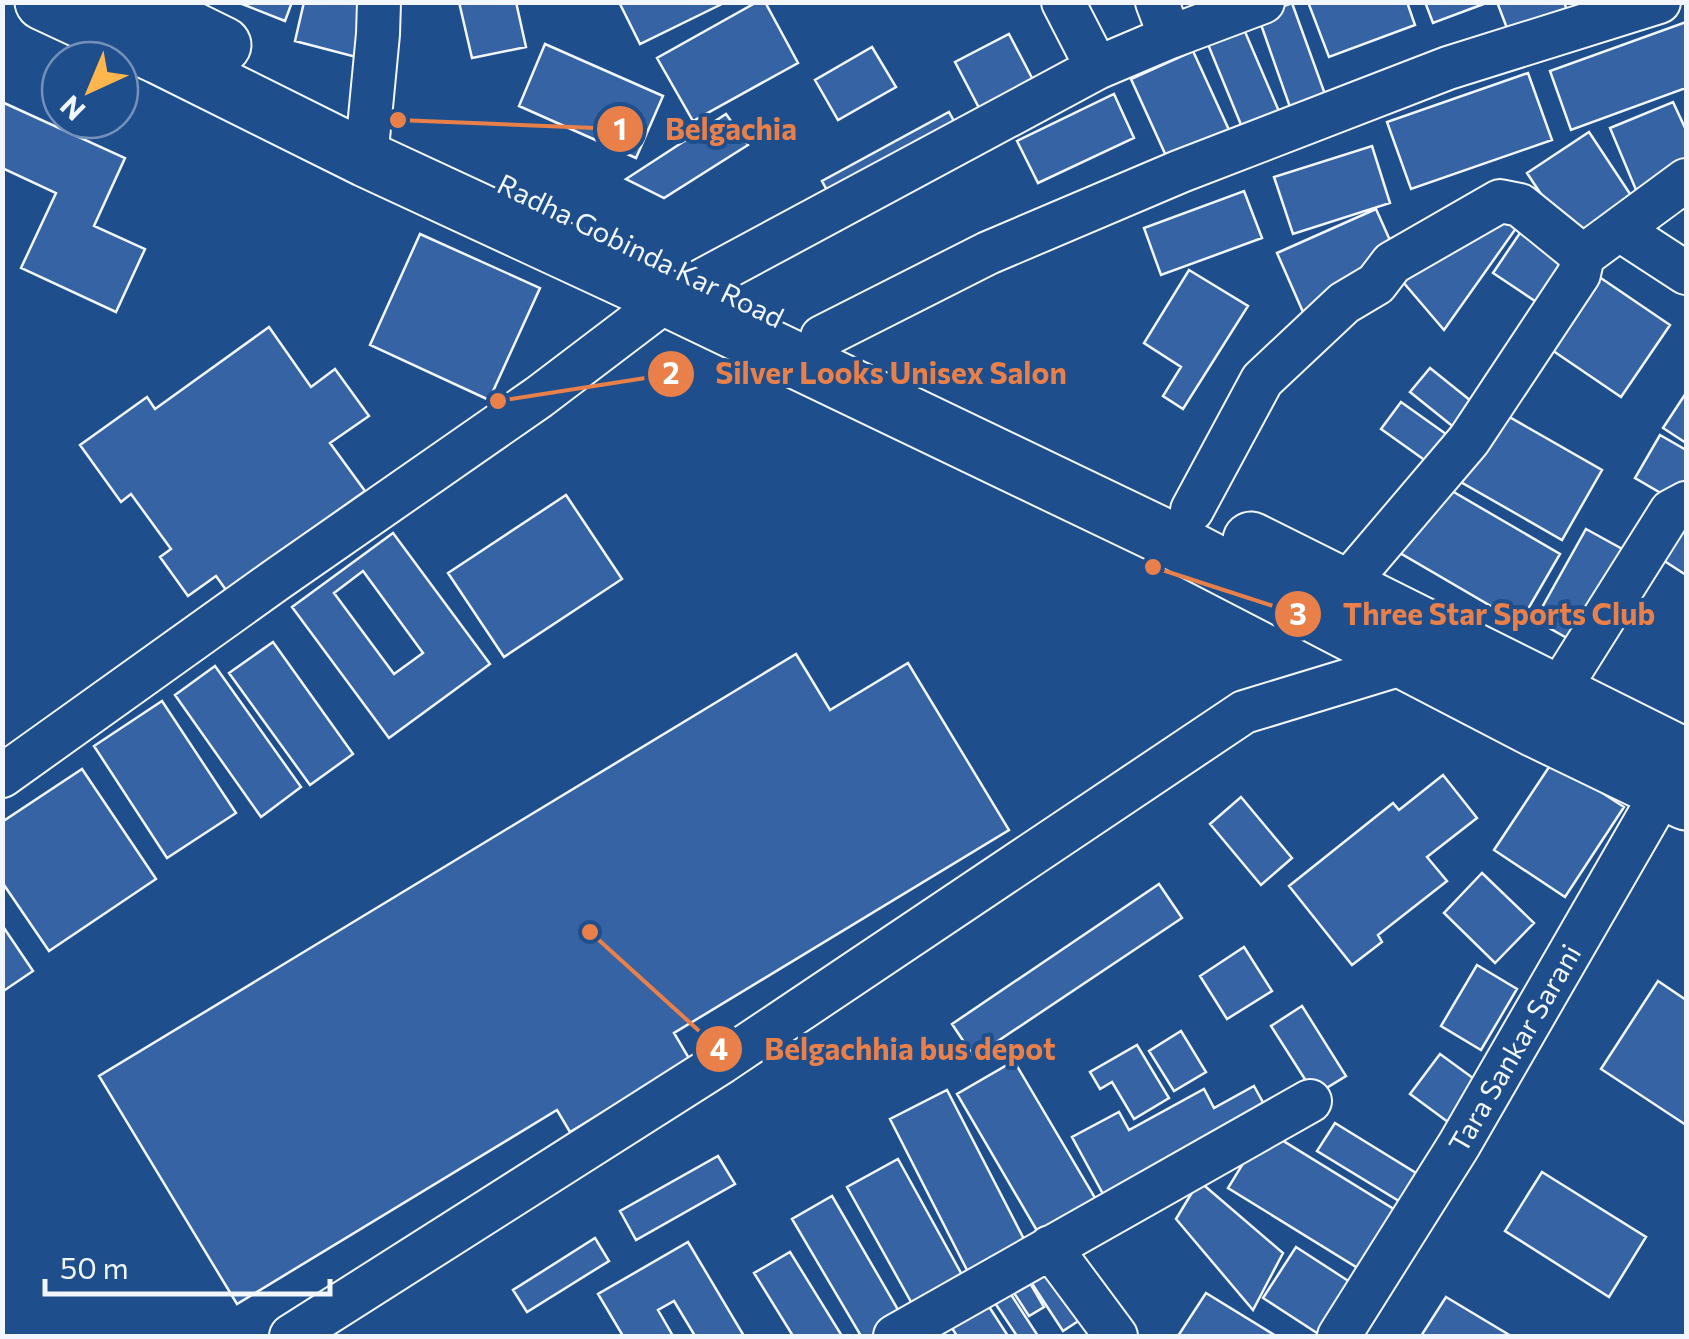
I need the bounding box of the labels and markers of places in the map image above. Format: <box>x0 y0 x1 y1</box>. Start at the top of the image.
callout: Belgachia <box>595 99 817 159</box>
callout: Silver Looks Unisex Salon <box>646 344 1087 404</box>
callout: Three Star Sports Club <box>1273 584 1675 644</box>
callout: Belgachhia bus depot <box>694 1019 1076 1079</box>

